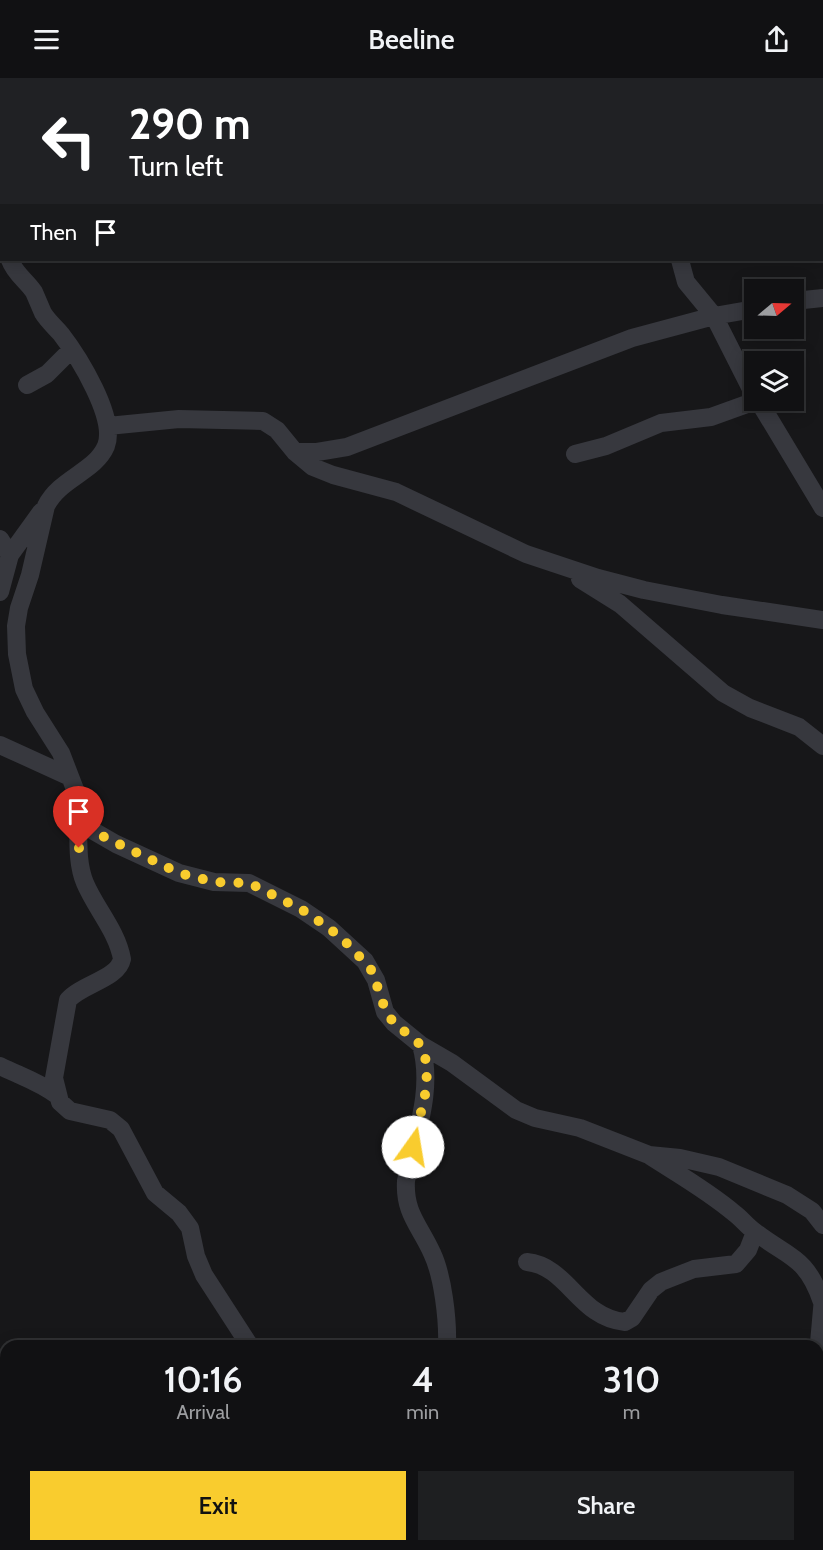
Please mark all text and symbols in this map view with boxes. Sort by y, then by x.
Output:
icon: menu [30,23,63,56]
text: Beeline [368,23,455,56]
icon: share [760,23,793,56]
text: 290 m [129,98,250,150]
icon: left [30,102,108,180]
text: Turn left [129,150,223,183]
icon: arrive [89,216,122,249]
text: Then [30,219,77,246]
north arrow [744,279,804,339]
map controls [744,279,804,411]
button: layers [744,351,804,411]
pin [53,786,104,848]
icon: arrive [62,795,95,828]
position arrow [381,1115,445,1179]
text: 10:16 [164,1357,243,1401]
text: 4 [412,1357,434,1401]
text: 310 [603,1357,660,1401]
text: Arrival [176,1400,230,1424]
text: min [406,1400,439,1424]
text: m [623,1400,640,1424]
button: Exit [30,1471,406,1540]
button: Share [418,1471,794,1540]

